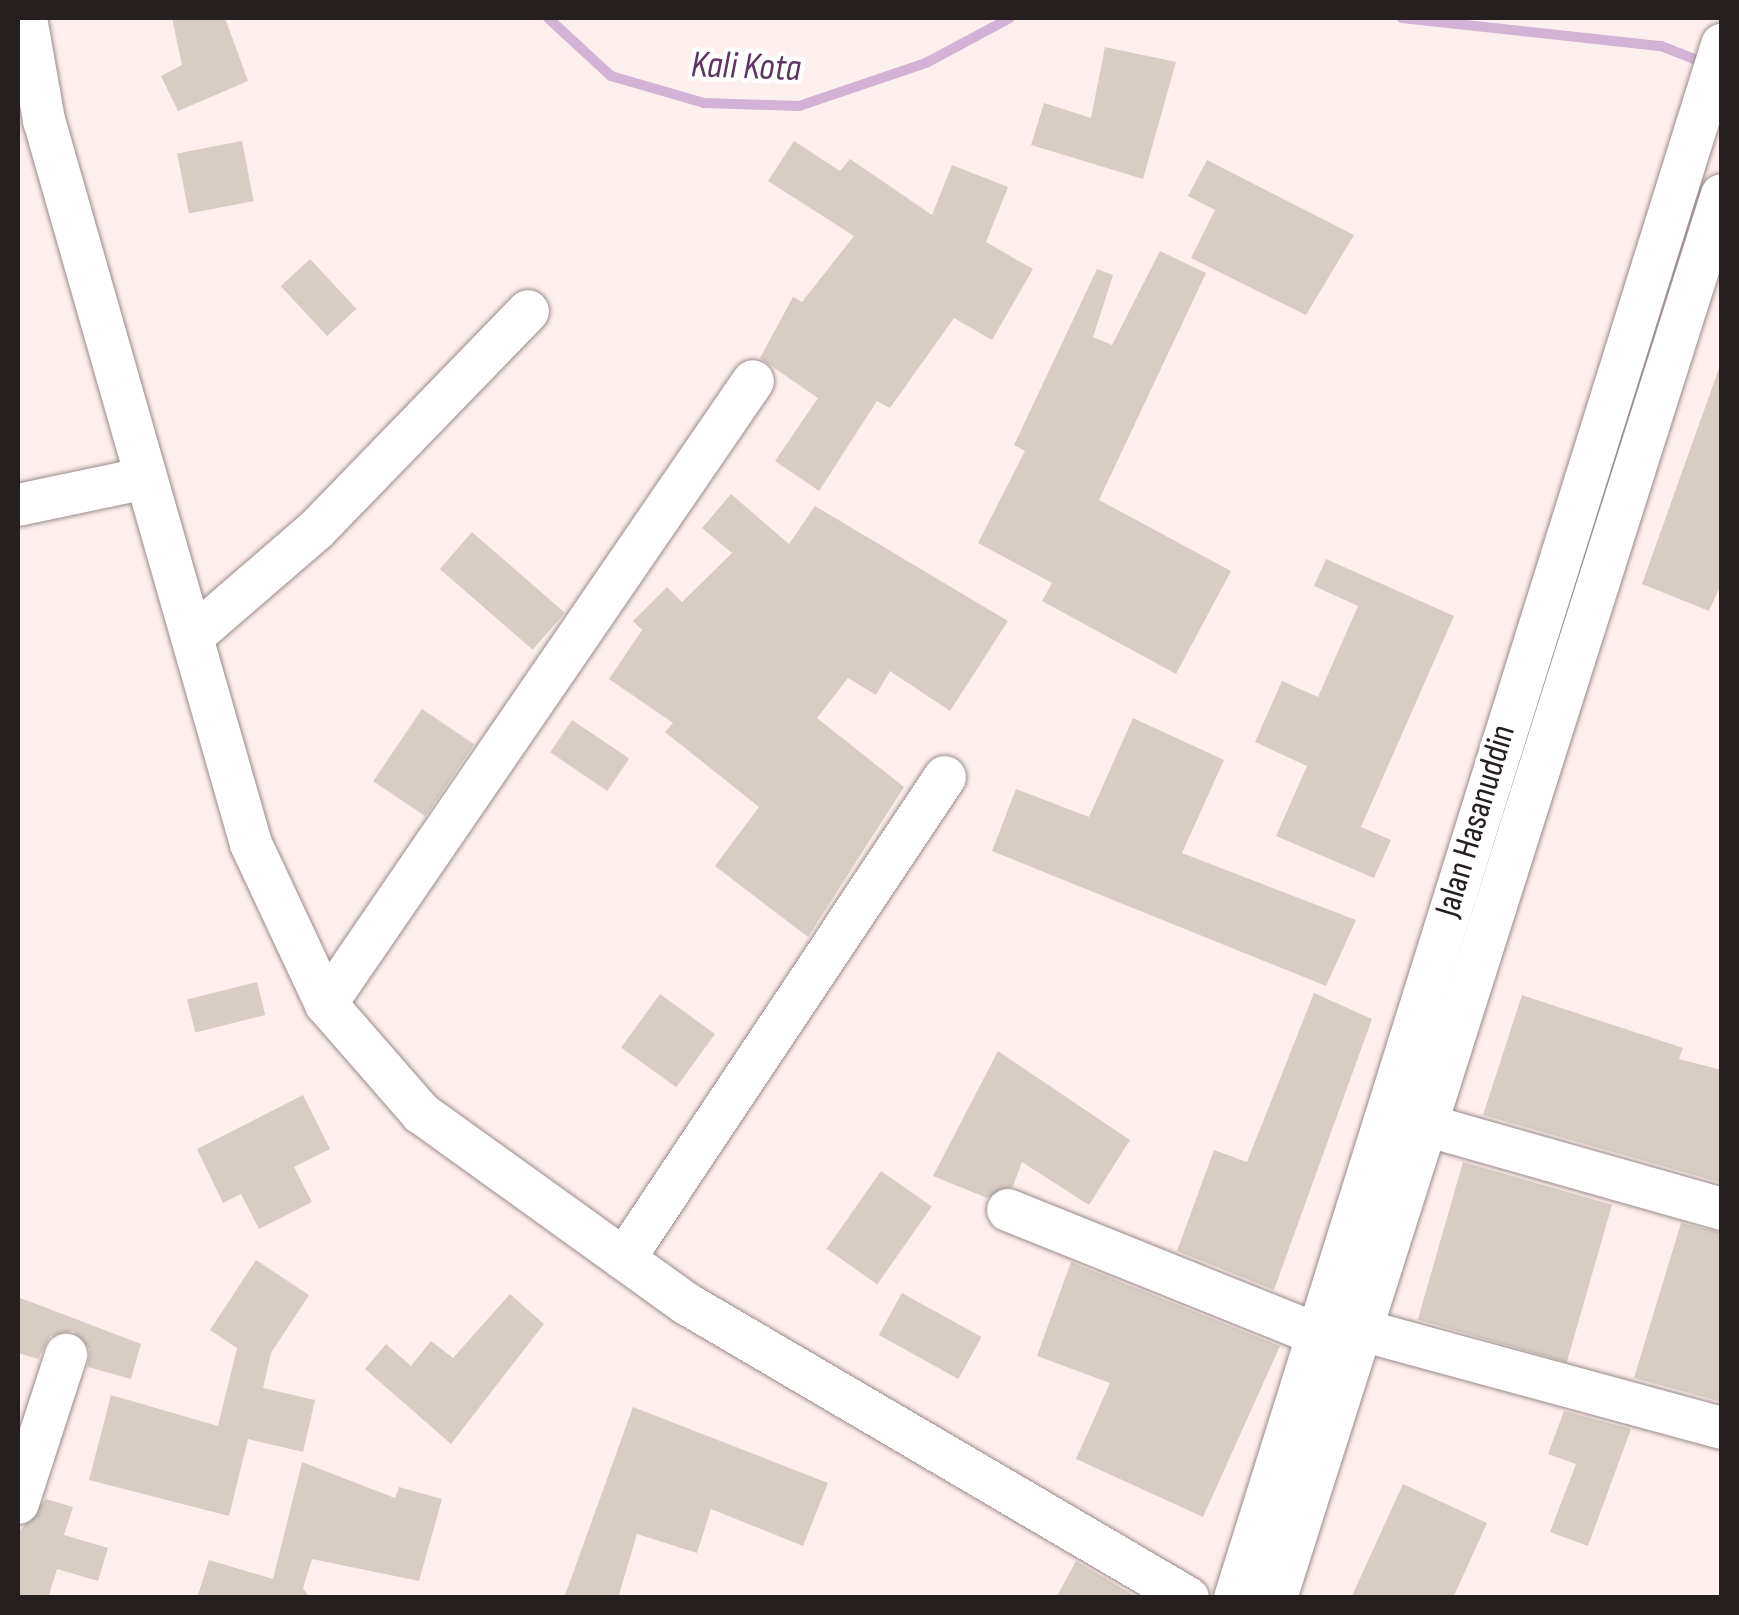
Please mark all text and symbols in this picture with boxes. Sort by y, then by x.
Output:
water label: Kali Kota [690,42,802,92]
street label: Jalan Hasanuddin [1427,720,1525,922]

